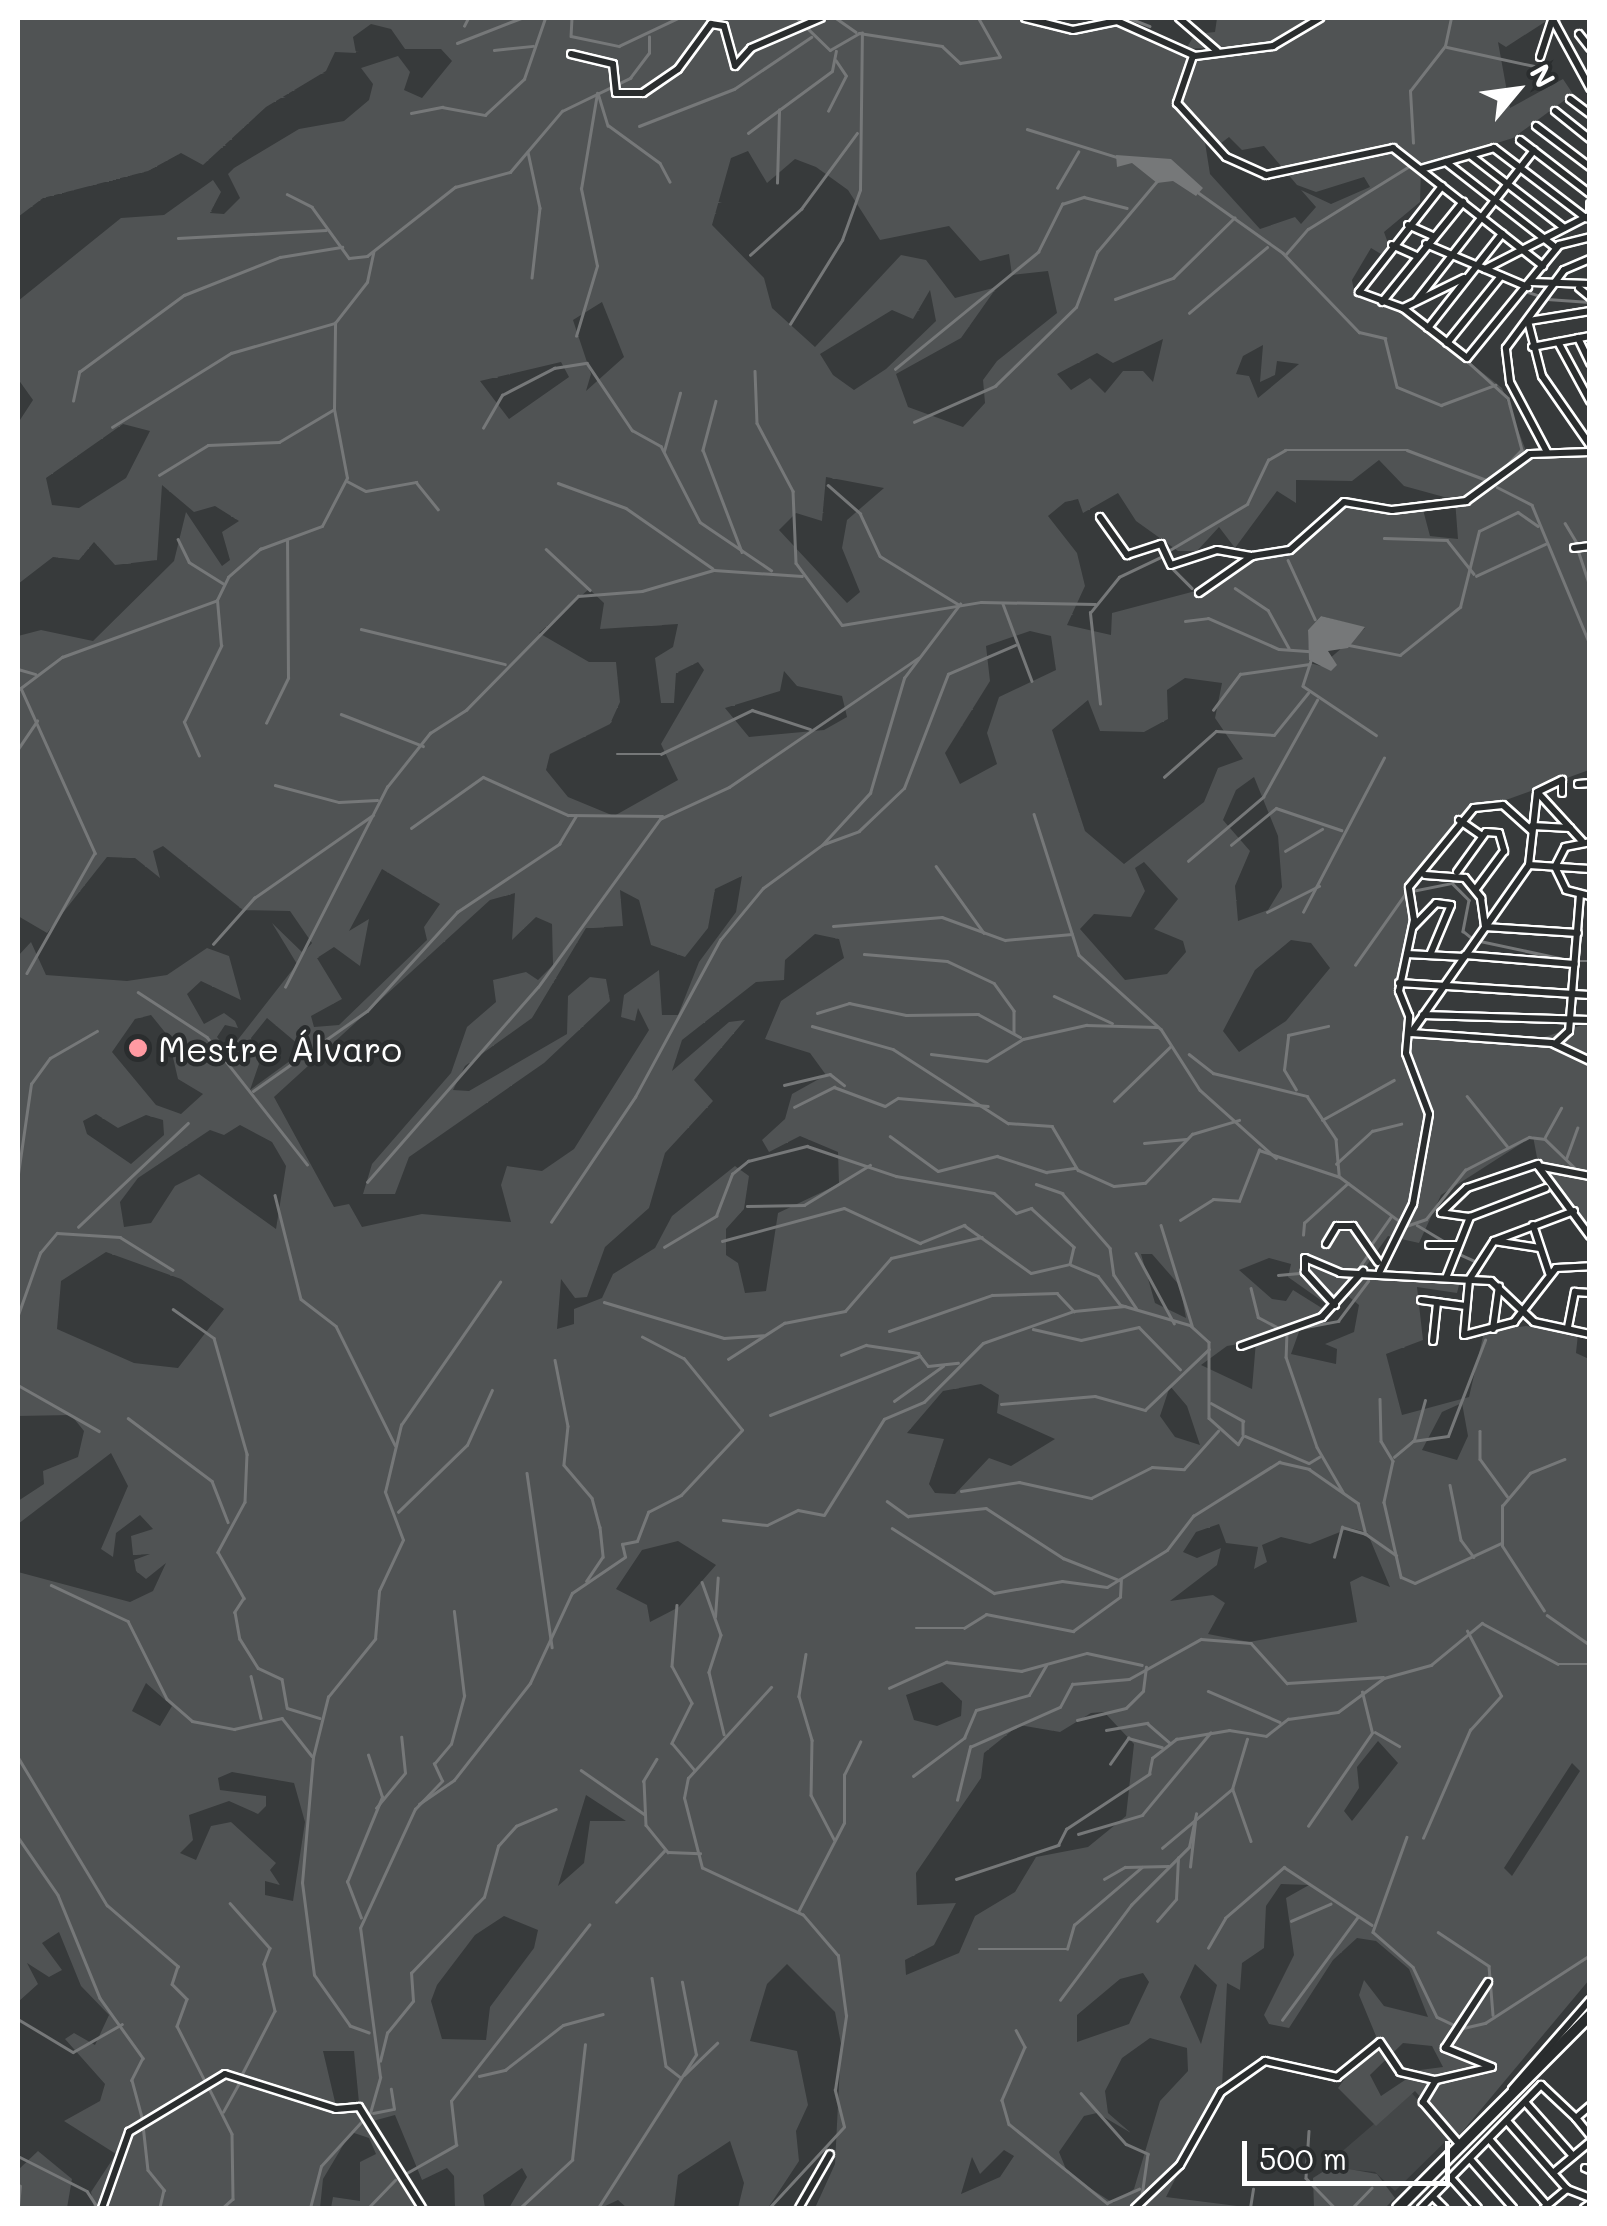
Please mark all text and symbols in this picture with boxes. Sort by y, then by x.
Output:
north arrow [1467,40,1567,140]
text: N [1522,57,1564,93]
place label: Mestre Álvaro [158,1027,402,1069]
marker: Mestre Álvaro [127,1037,149,1059]
scale bar [1247,2121,1454,2183]
text: 500 m [1259,2138,1347,2178]

